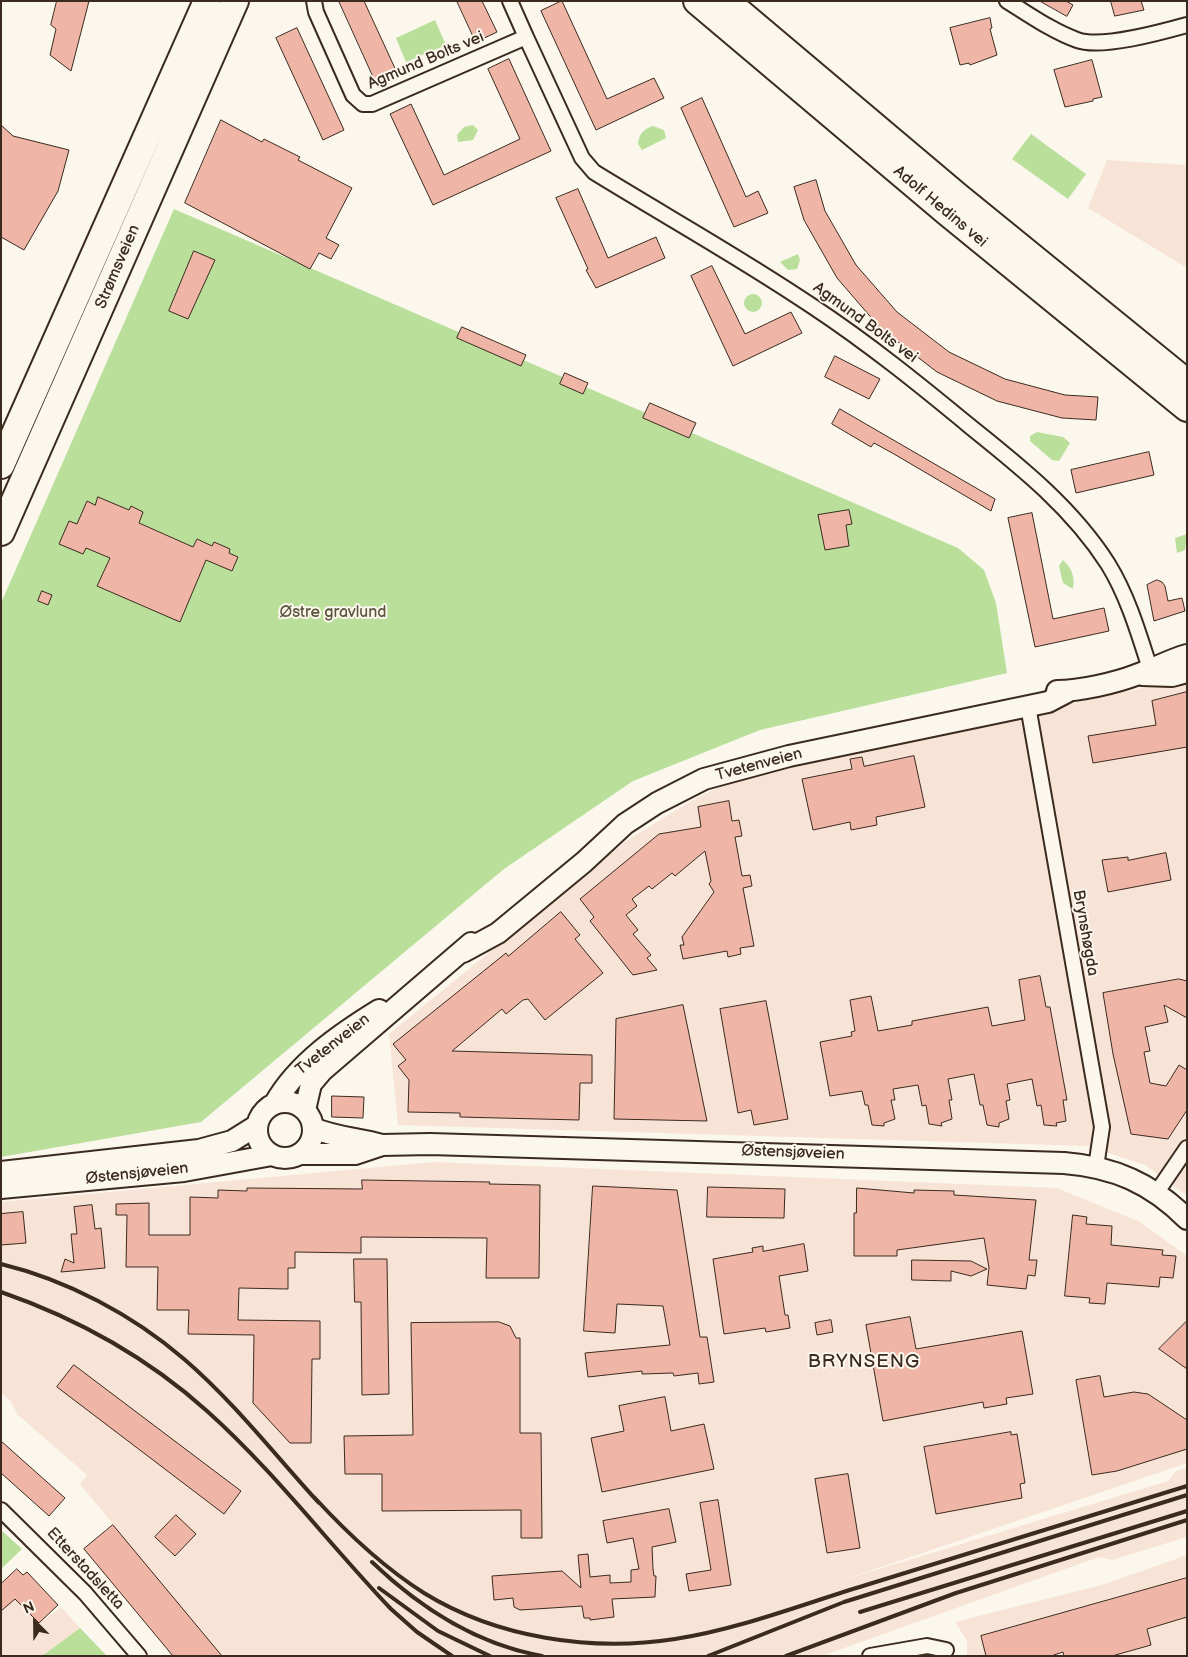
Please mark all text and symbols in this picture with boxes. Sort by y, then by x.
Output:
street label: Agmund Bolts vei [365,28,487,94]
street label: Adolf Hedins vei [889,162,991,252]
street label: Strømsveien [92,222,144,312]
street label: Agmund Bolts vei [809,279,921,367]
park label: Østre gravlund [280,603,386,623]
street label: Tvetenveien [714,744,804,786]
street label: Brynshøgda [1068,888,1102,978]
street label: Tvetenveien [292,1010,374,1080]
street label: Østensjøveien [741,1142,845,1164]
street label: Østensjøveien [85,1159,189,1189]
district label: BRYNSENG [807,1351,921,1373]
street label: Etterstadsletta [42,1524,128,1614]
north arrow [10,1597,60,1647]
text: N [21,1598,37,1618]

